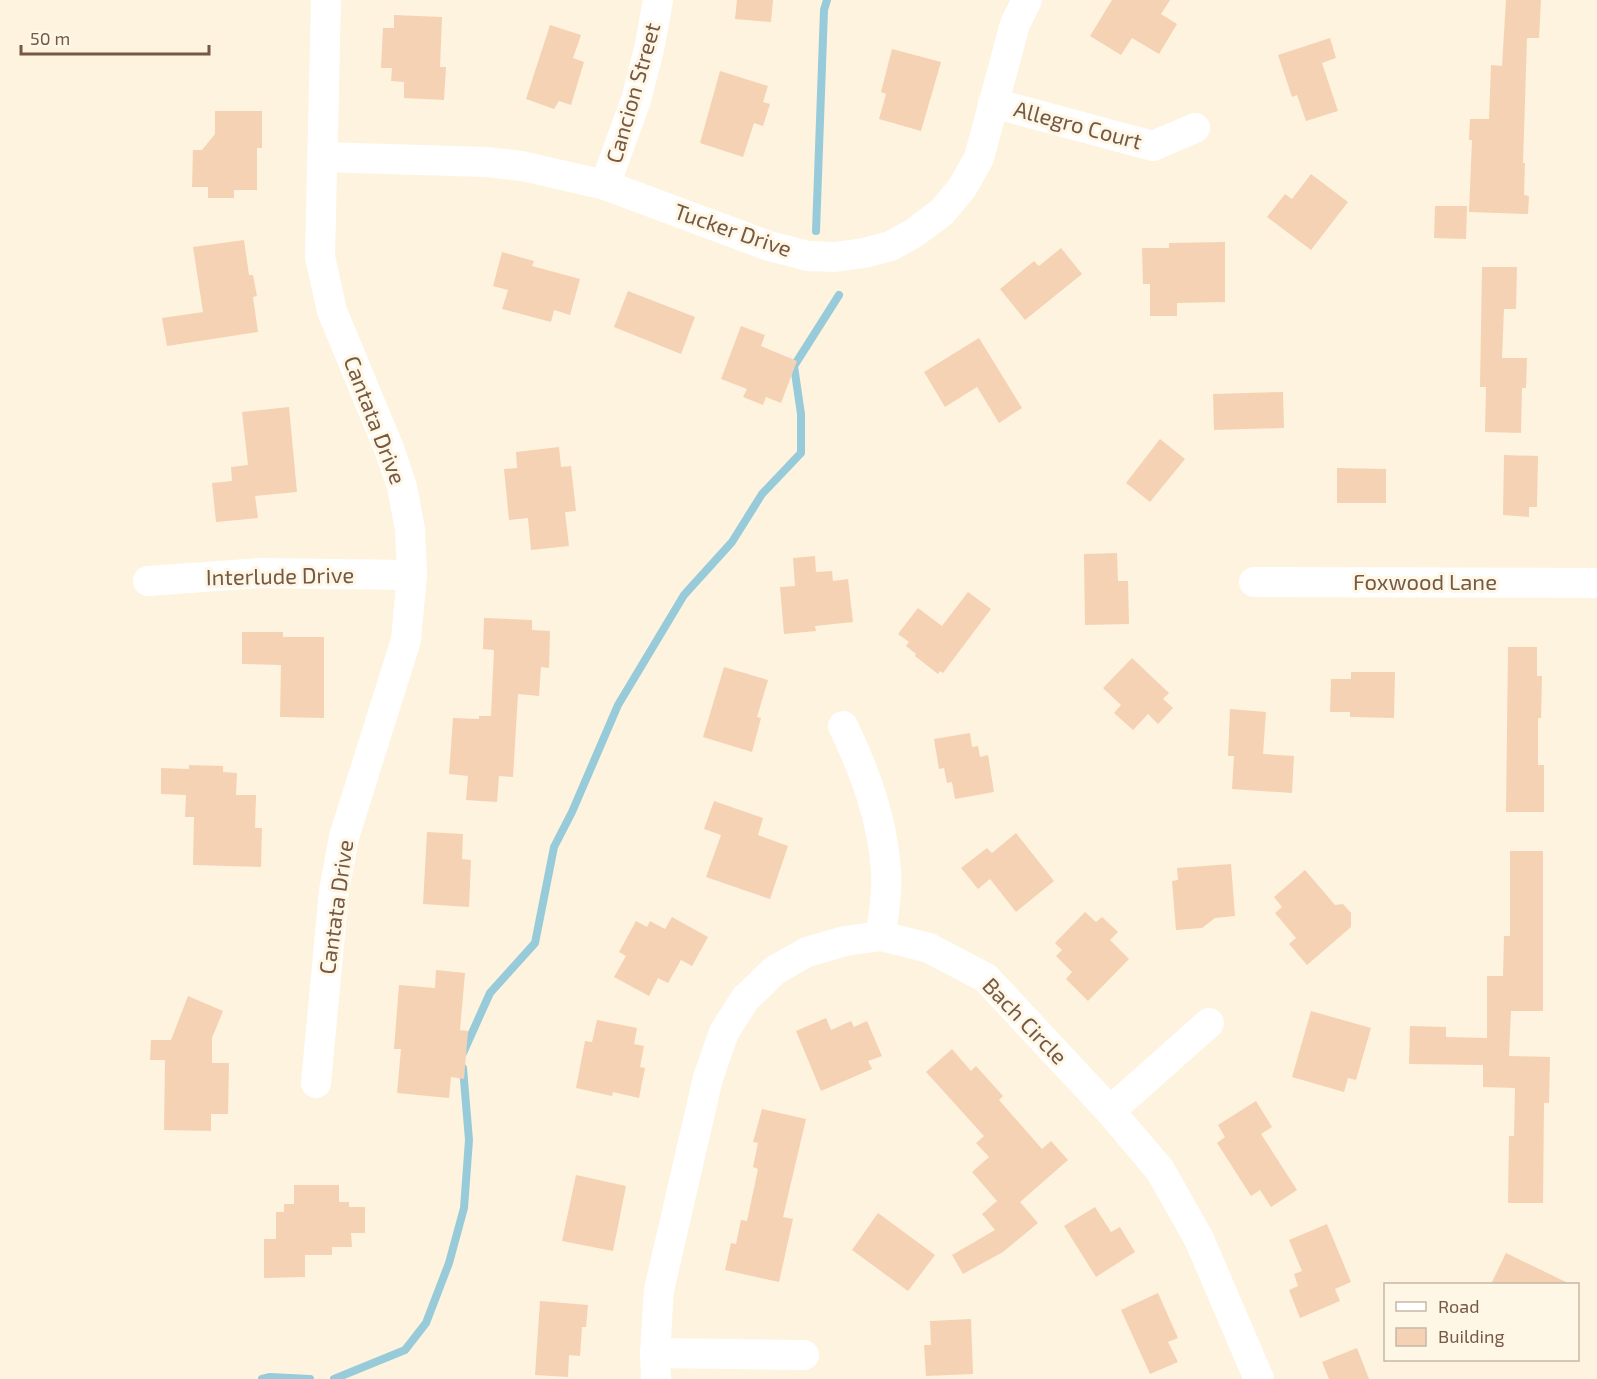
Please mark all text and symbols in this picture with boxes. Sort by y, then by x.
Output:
scale bar [21,18,208,56]
street label: Cancion Street [600,19,665,166]
text: 50 m [30,27,70,49]
street label: Allegro Court [1011,94,1145,154]
street label: Tucker Drive [671,197,795,261]
street label: Cantata Drive [340,352,412,488]
street label: Interlude Drive [206,561,354,589]
street label: Foxwood Lane [1353,568,1497,594]
street label: Cantata Drive [313,838,357,976]
street label: Bach Circle [978,972,1073,1069]
legend [1384,1283,1579,1361]
text: Road [1438,1295,1479,1317]
text: Building [1438,1325,1505,1347]

